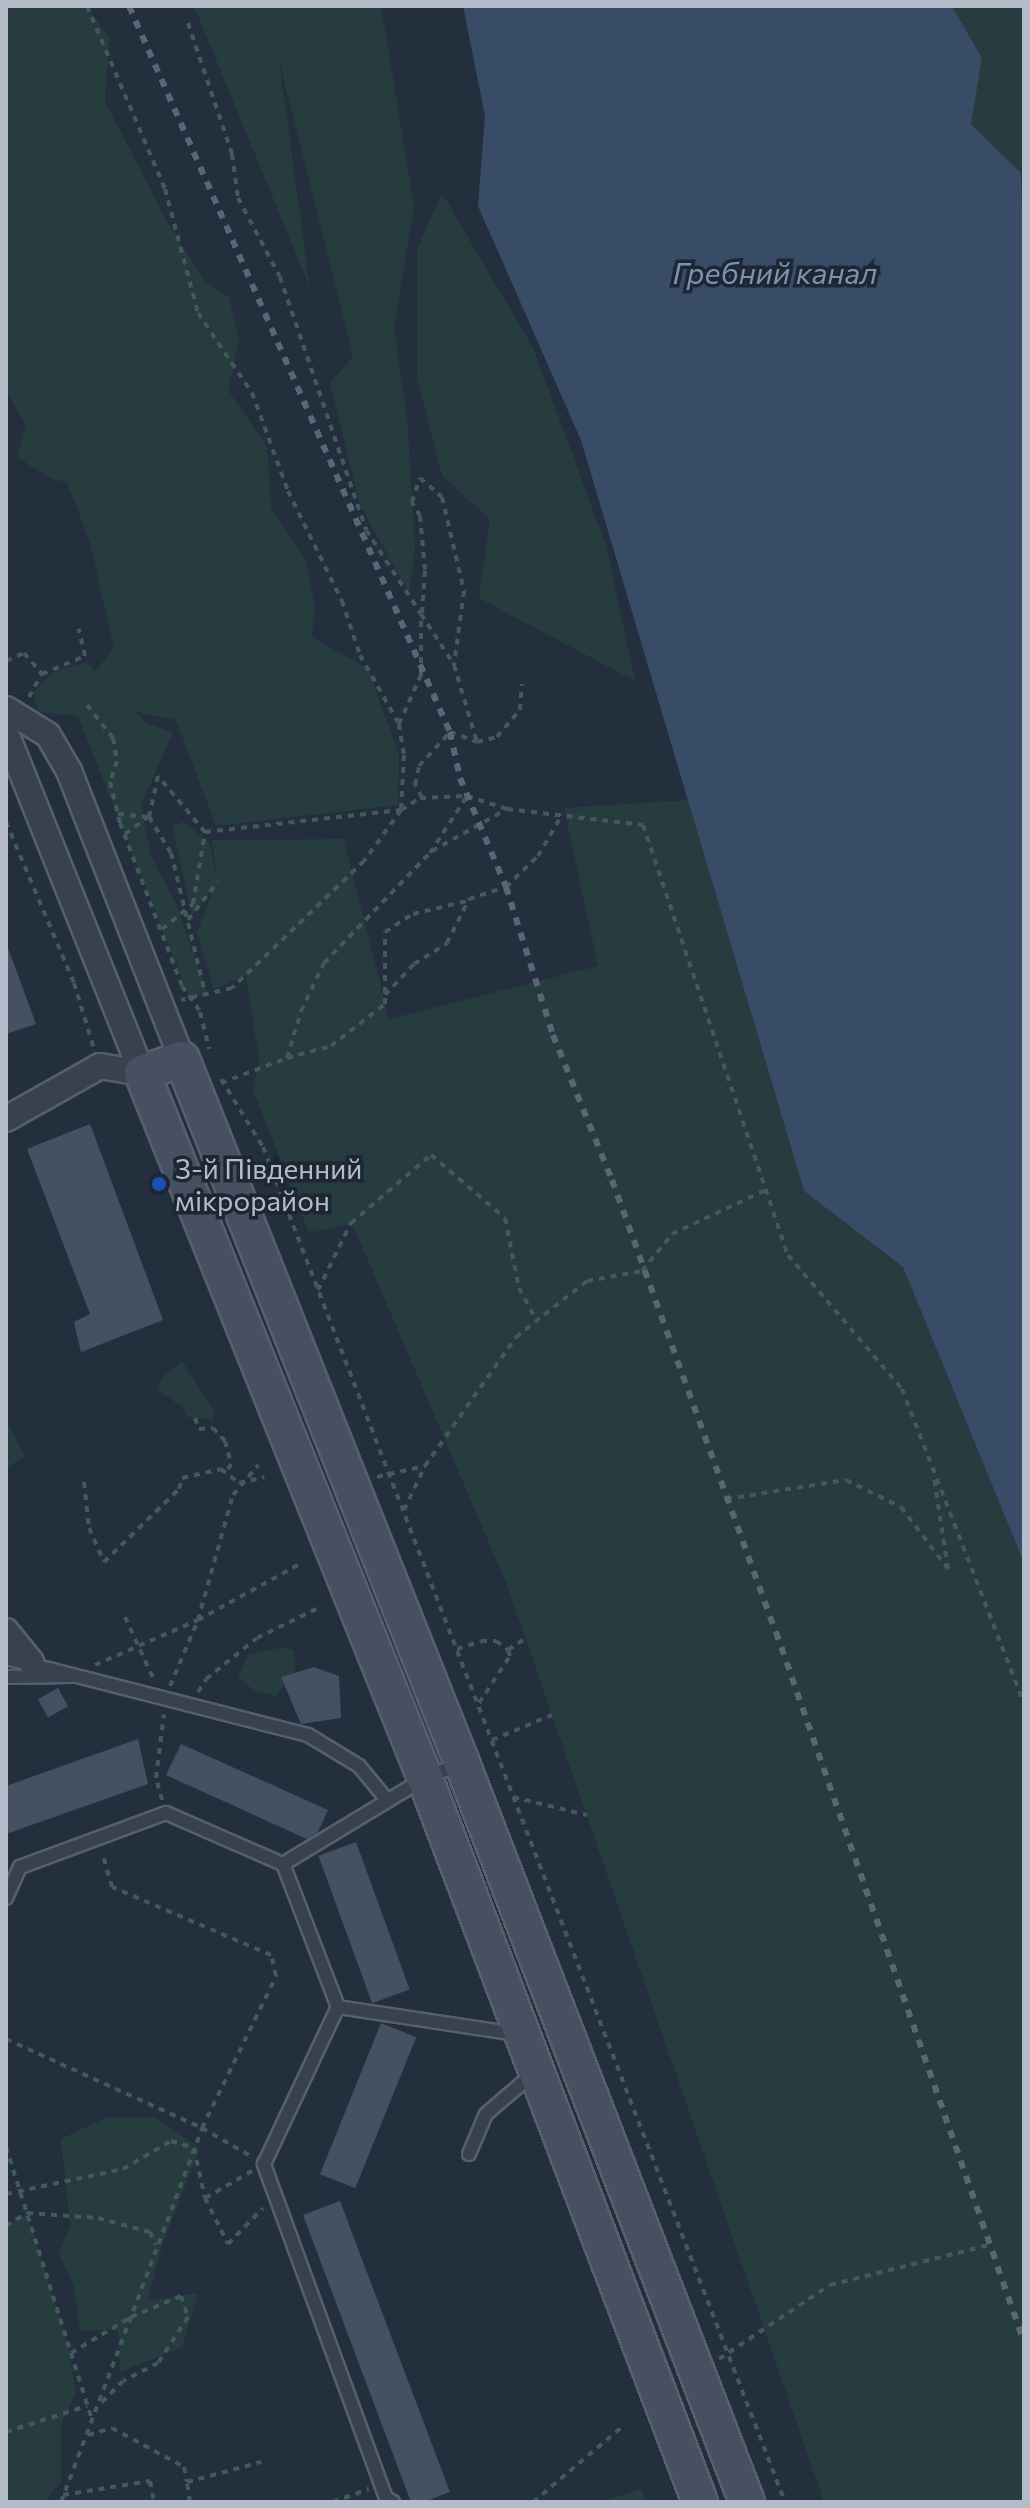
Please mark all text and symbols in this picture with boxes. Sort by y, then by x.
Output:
water label: Гребний канал [673,254,877,290]
place label: 3-й Південний мікрорайон [175,1151,362,1217]
marker: 3-й Південний мікрорайон [150,1175,168,1193]

